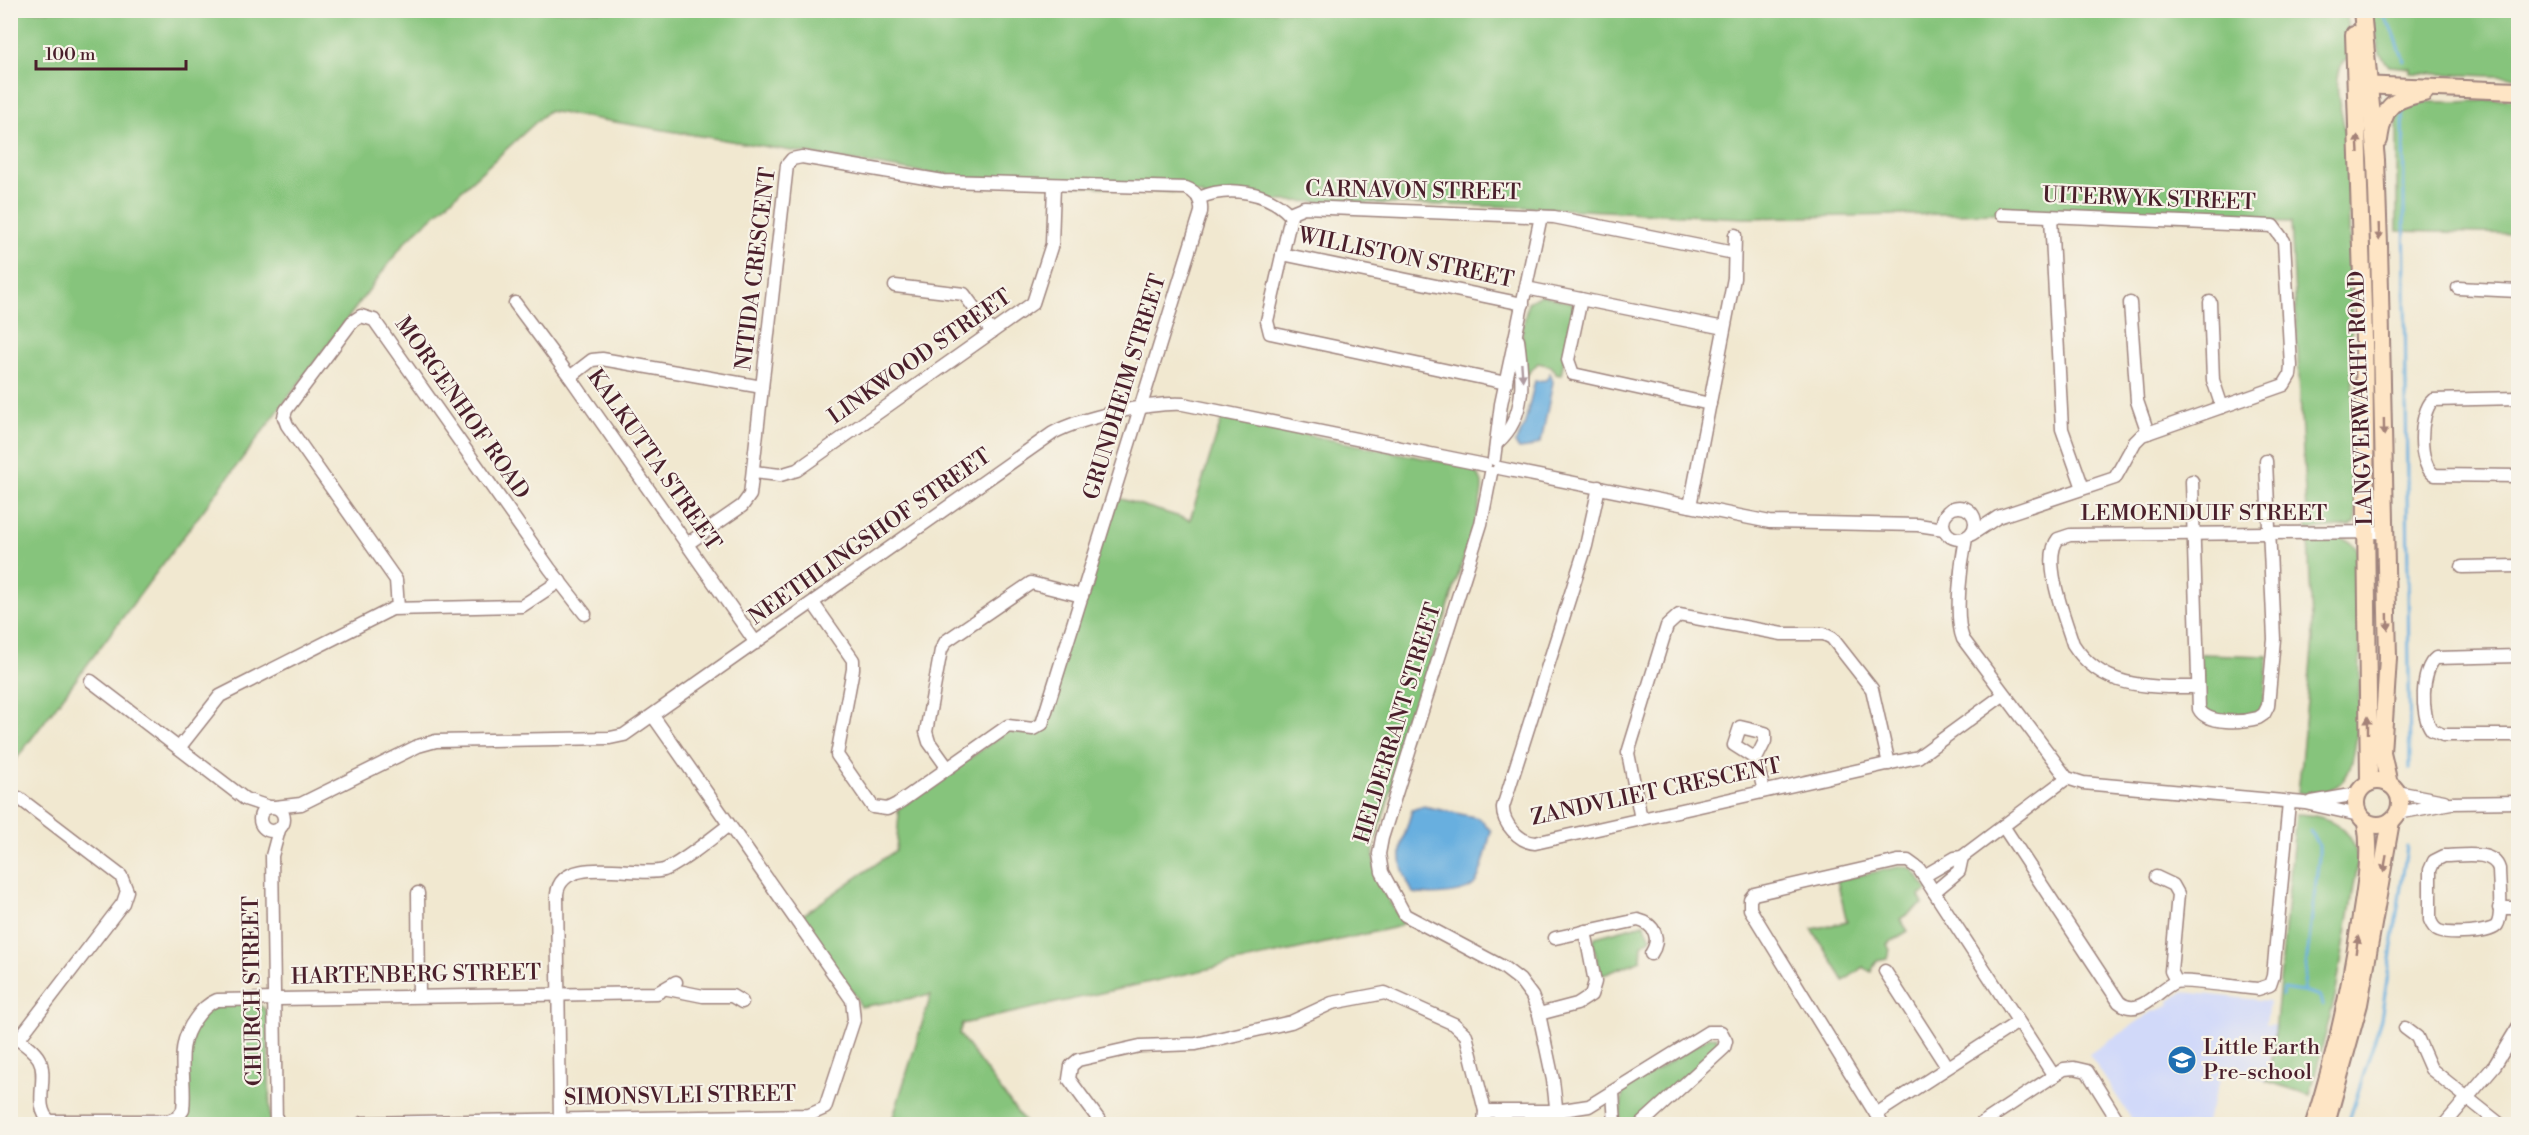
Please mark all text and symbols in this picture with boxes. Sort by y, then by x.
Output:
scale bar [36,33,186,71]
text: 100 m [45,43,96,66]
one-way arrow [2354,134,2363,153]
street label: NITIDA CRESCENT [730,166,782,372]
street label: CARNAVON STREET [1305,176,1521,206]
street label: UITERWYK STREET [2042,182,2256,216]
street label: WILLISTON STREET [1295,222,1516,294]
one-way arrow [2374,222,2383,241]
street label: LANGVERWACHT ROAD [2343,270,2379,526]
street label: GRUNDHEIM STREET [1078,271,1172,503]
street label: LINKWOOD STREET [823,283,1017,431]
street label: MORGENHOF ROAD [389,312,535,504]
one-way arrow [1517,363,1527,382]
street label: KALKUTTA STREET [581,364,727,556]
one-way arrow [2380,417,2389,436]
street label: NEETHLINGSHOF STREET [743,443,997,631]
street label: LEMOENDUIF STREET [2081,500,2327,527]
street label: HELDERRANT STREET [1349,600,1447,846]
one-way arrow [2383,612,2393,631]
one-way arrow [2363,715,2373,734]
street label: ZANDVLIET CRESCENT [1528,752,1784,832]
one-way arrow [2380,854,2389,873]
street label: CHURCH STREET [238,896,268,1086]
one-way arrow [2352,936,2361,955]
street label: HARTENBERG STREET [291,959,541,991]
place label: Little Earth Pre-school [2203,1034,2320,1086]
school or university icon: Little Earth Pre-school [2166,1044,2198,1076]
street label: SIMONSVLEI STREET [564,1080,796,1112]

